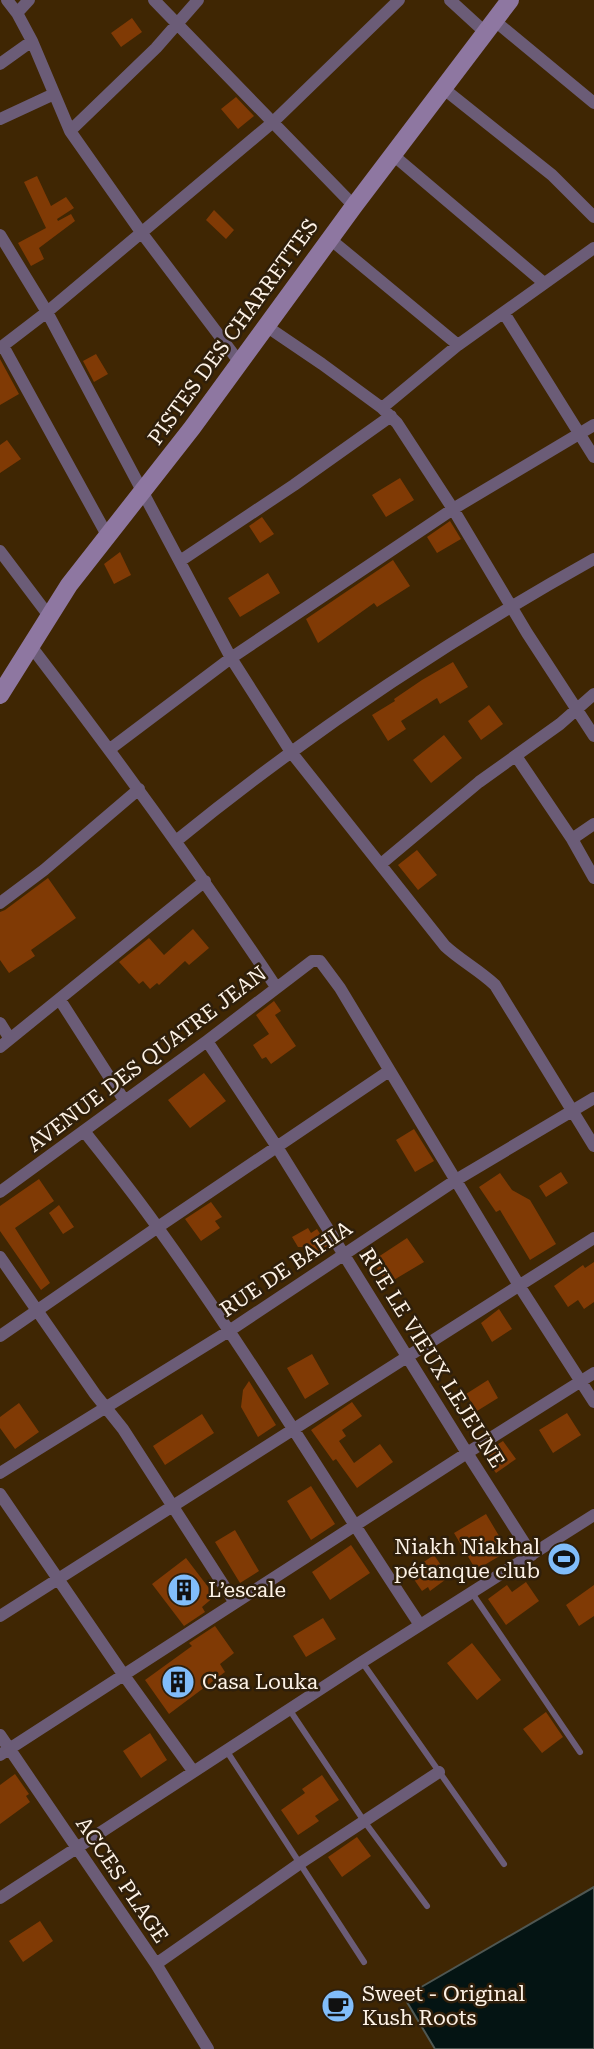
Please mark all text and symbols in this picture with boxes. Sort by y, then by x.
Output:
street label: PISTES DES CHARRETTES [143,215,323,449]
street label: AVENUE DES QUATRE JEAN [23,961,271,1157]
street label: RUE DE BAHIA [216,1216,357,1322]
street label: RUE LE VIEUX LEJEUNE [354,1244,510,1472]
place label: Niakh Niakhal pétanque club [394,1535,541,1583]
sports icon: Niakh Niakhal pétanque club [545,1540,583,1578]
building icon: L’escale [165,1571,203,1609]
place label: L’escale [208,1578,286,1602]
building icon: Casa Louka [159,1663,197,1701]
place label: Casa Louka [202,1670,319,1694]
street label: ACCES PLAGE [71,1812,173,1948]
place label: Sweet - Original Kush Roots [362,1982,525,2030]
cafe icon: Sweet - Original Kush Roots [319,1987,357,2025]

